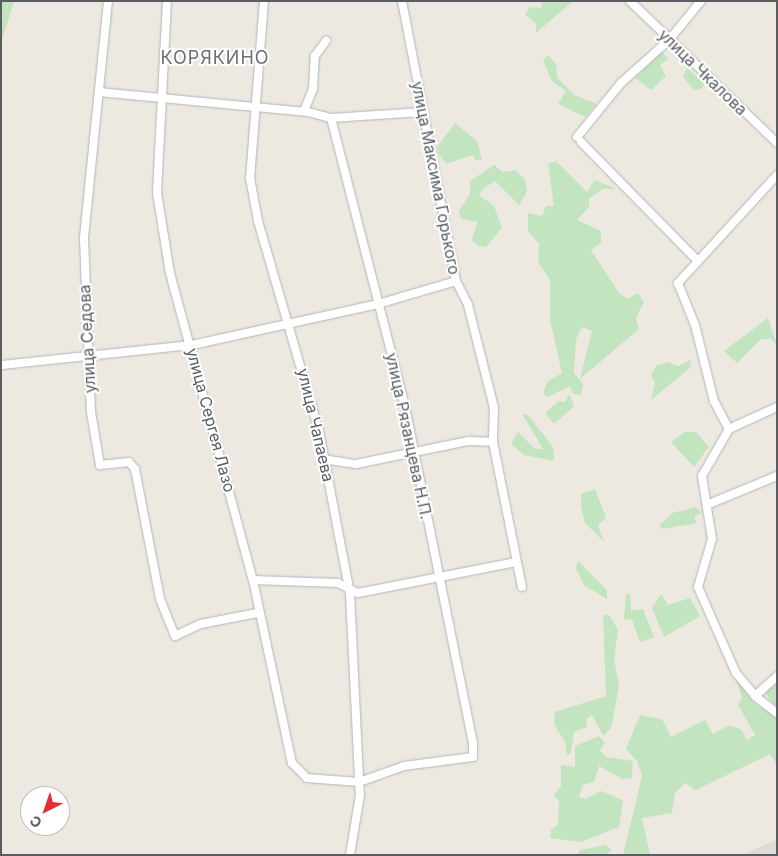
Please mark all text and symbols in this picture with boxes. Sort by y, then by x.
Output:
street label: улица Чкалова [655,25,751,119]
district label: КОРЯКИНО [159,47,271,69]
street label: улица Максима Горького [408,80,464,276]
street label: улица Седова [75,284,99,394]
street label: улица Сергея Лазо [182,346,240,494]
street label: улица Рязанцева Н.П. [382,351,436,521]
street label: улица Чапаева [294,366,338,484]
north arrow [20,786,70,836]
text: С [26,812,45,832]

